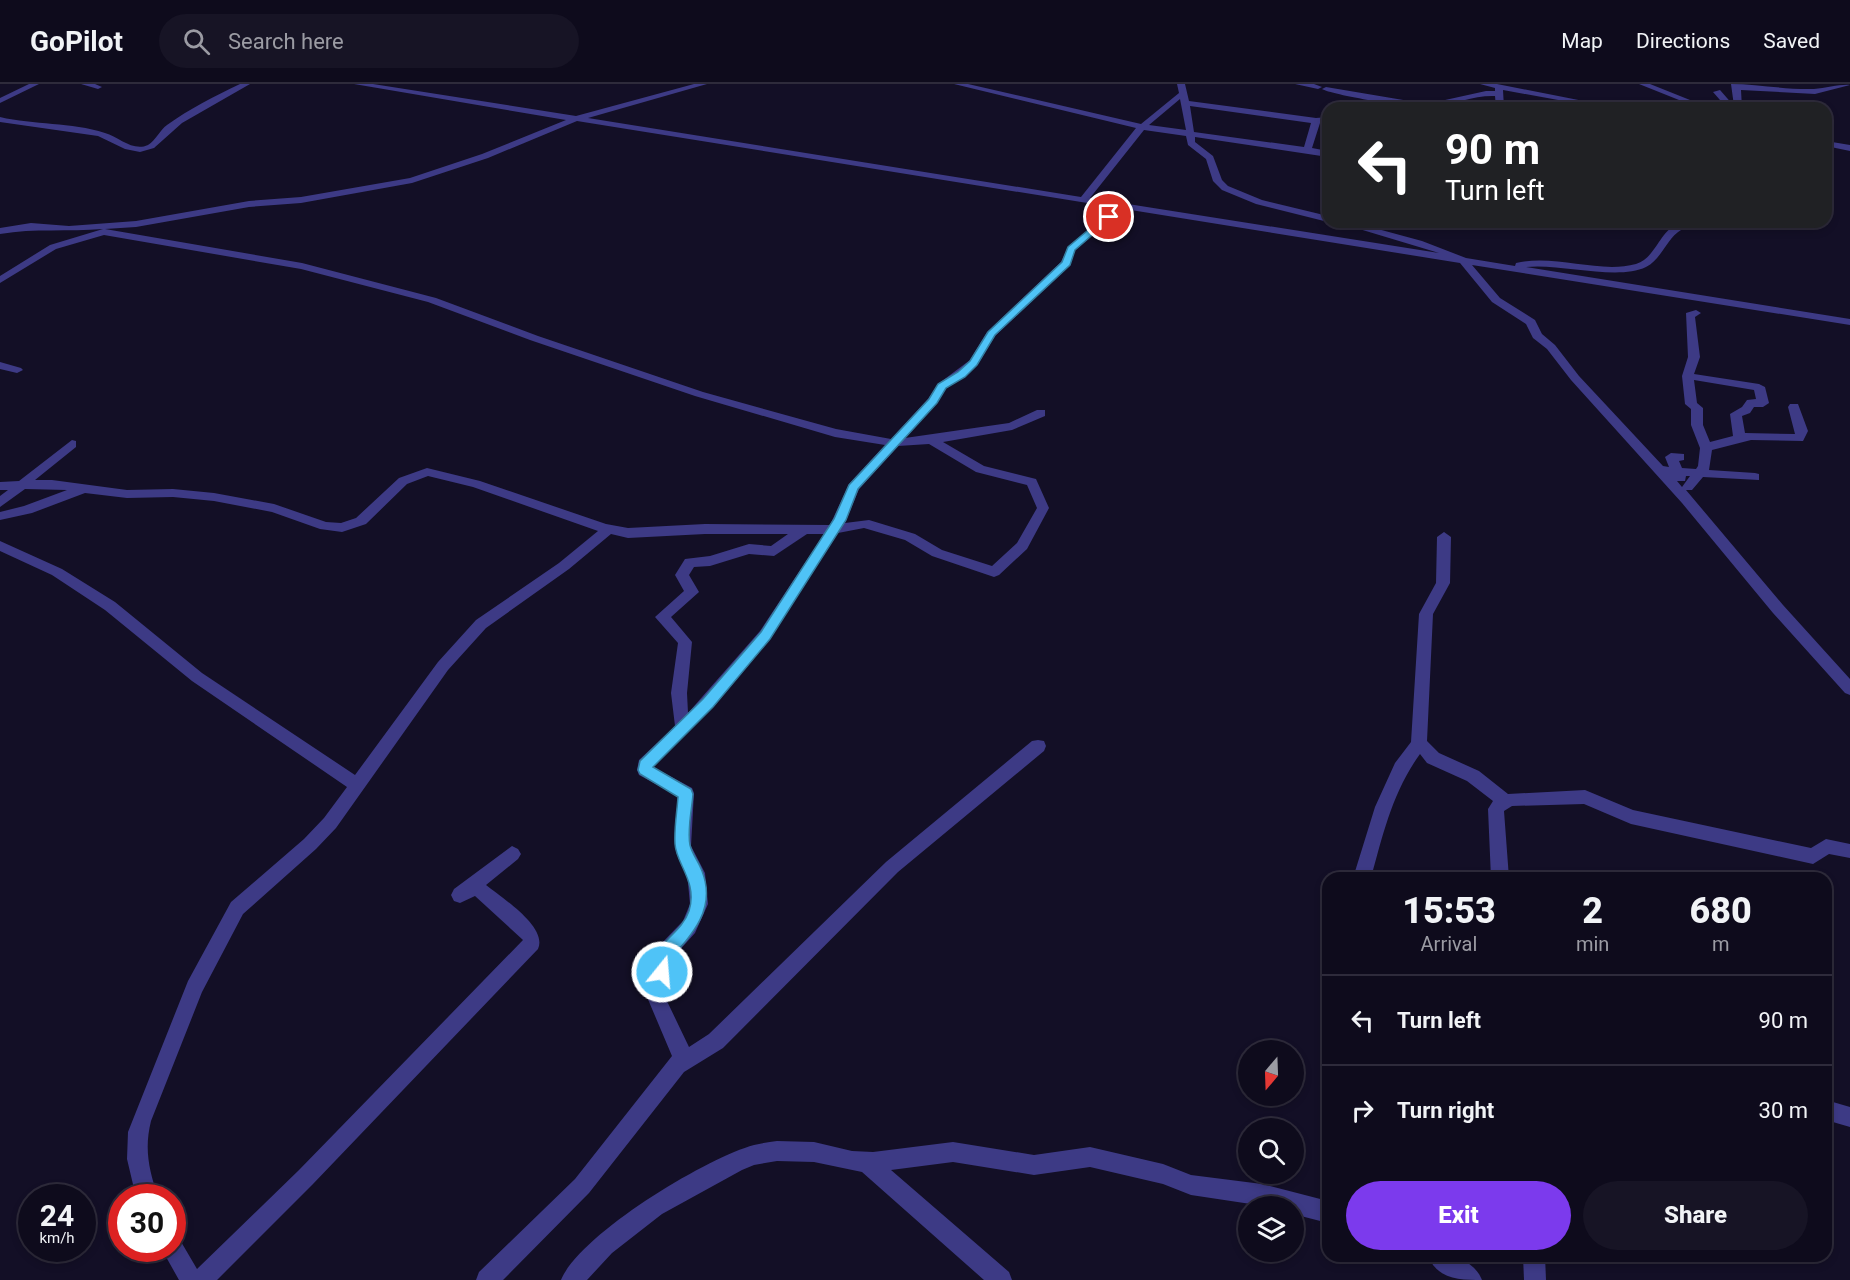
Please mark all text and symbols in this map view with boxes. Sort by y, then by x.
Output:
search box [159,14,579,68]
text: GoPilot [30,25,123,58]
icon: search [180,25,213,58]
text: Search here [228,29,344,54]
text: Map [1561,29,1603,53]
text: Directions [1636,29,1730,53]
text: Saved [1763,29,1820,53]
text: 90 m [1445,125,1540,174]
icon: left [1346,126,1424,204]
text: Turn left [1445,175,1545,207]
pin [1083,191,1134,242]
icon: arrive [1092,200,1125,233]
text: 15:53 [1402,890,1496,932]
text: 2 [1582,890,1603,932]
text: 680 [1690,890,1752,932]
text: Arrival [1421,932,1477,956]
text: min [1576,932,1609,956]
text: m [1712,932,1729,956]
position arrow [630,940,694,1004]
icon: left [1346,1004,1379,1037]
text: Turn left [1397,1008,1481,1033]
text: 90 m [1759,1008,1808,1033]
north arrow [1238,1040,1304,1106]
map controls [1238,1040,1304,1262]
icon: right [1346,1094,1379,1127]
text: Turn right [1397,1098,1494,1123]
text: 30 m [1759,1098,1808,1123]
button: search [1238,1118,1304,1184]
button: Exit [1346,1181,1571,1250]
button: Share [1583,1181,1808,1250]
speed limit sign: 30 [108,1184,186,1262]
button: layers [1238,1196,1304,1262]
text: 24 [40,1198,74,1233]
text: km/h [39,1229,75,1247]

